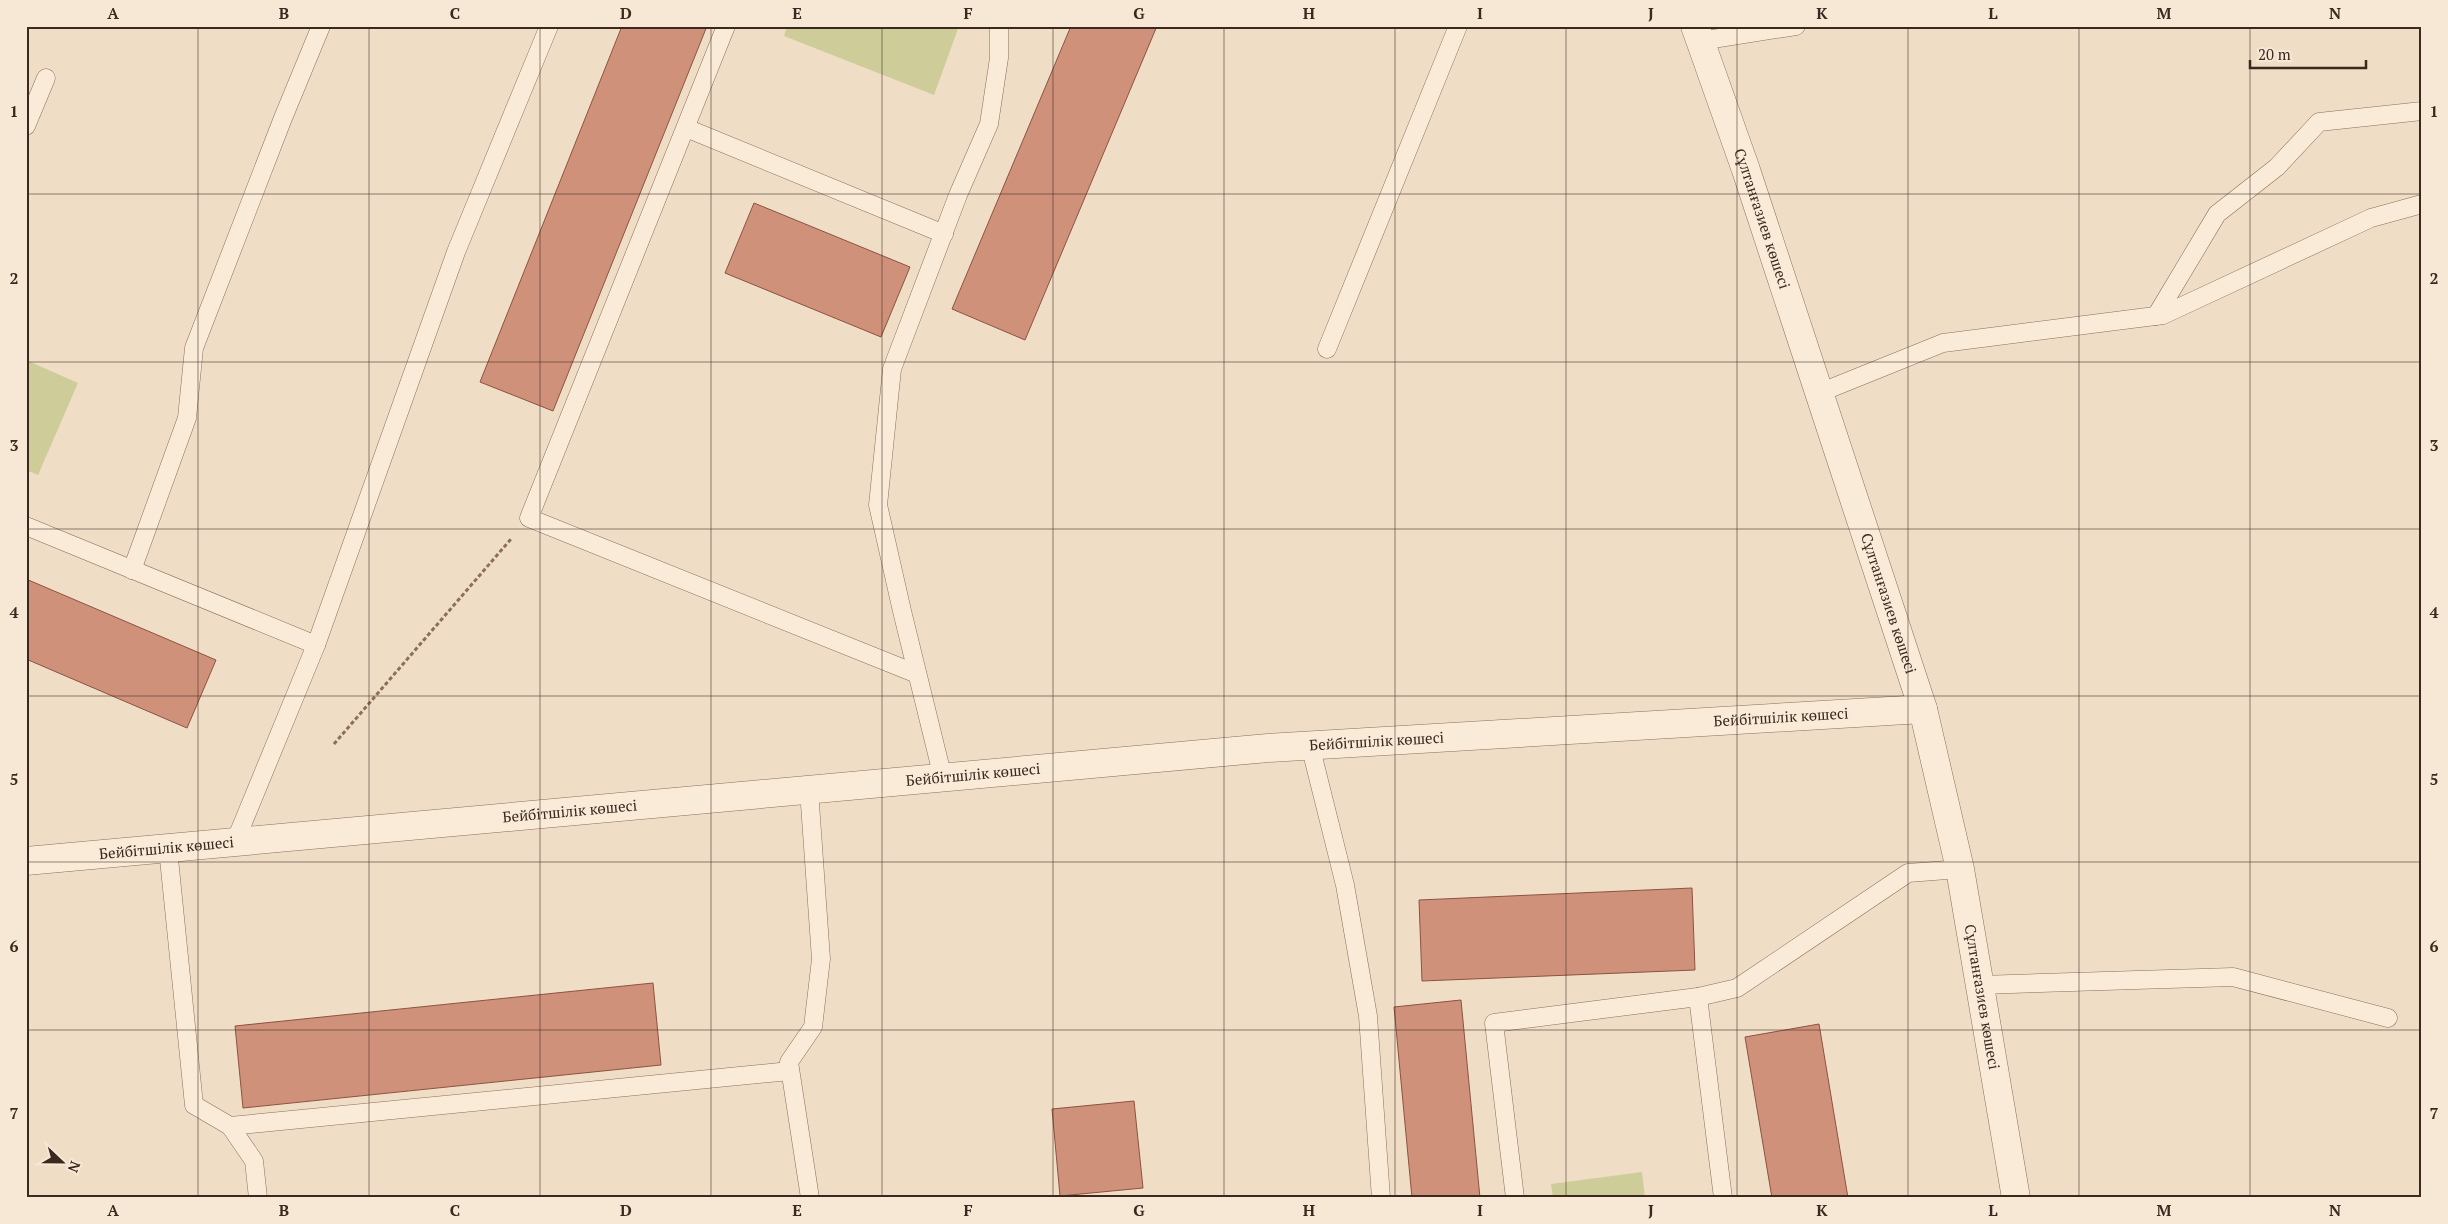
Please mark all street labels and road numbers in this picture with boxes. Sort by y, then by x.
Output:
street label: Сұлтанғазиев көшесі [1730,145,1795,291]
street label: Сұлтанғазиев көшесі [1857,530,1922,676]
street label: Бейбітшілік көшесі [1713,702,1849,730]
street label: Бейбітшілік көшесі [1309,727,1445,755]
street label: Бейбітшілік көшесі [905,758,1041,790]
street label: Бейбітшілік көшесі [501,794,638,827]
street label: Бейбітшілік көшесі [98,831,234,863]
street label: Сұлтанғазиев көшесі [1961,923,2005,1071]

